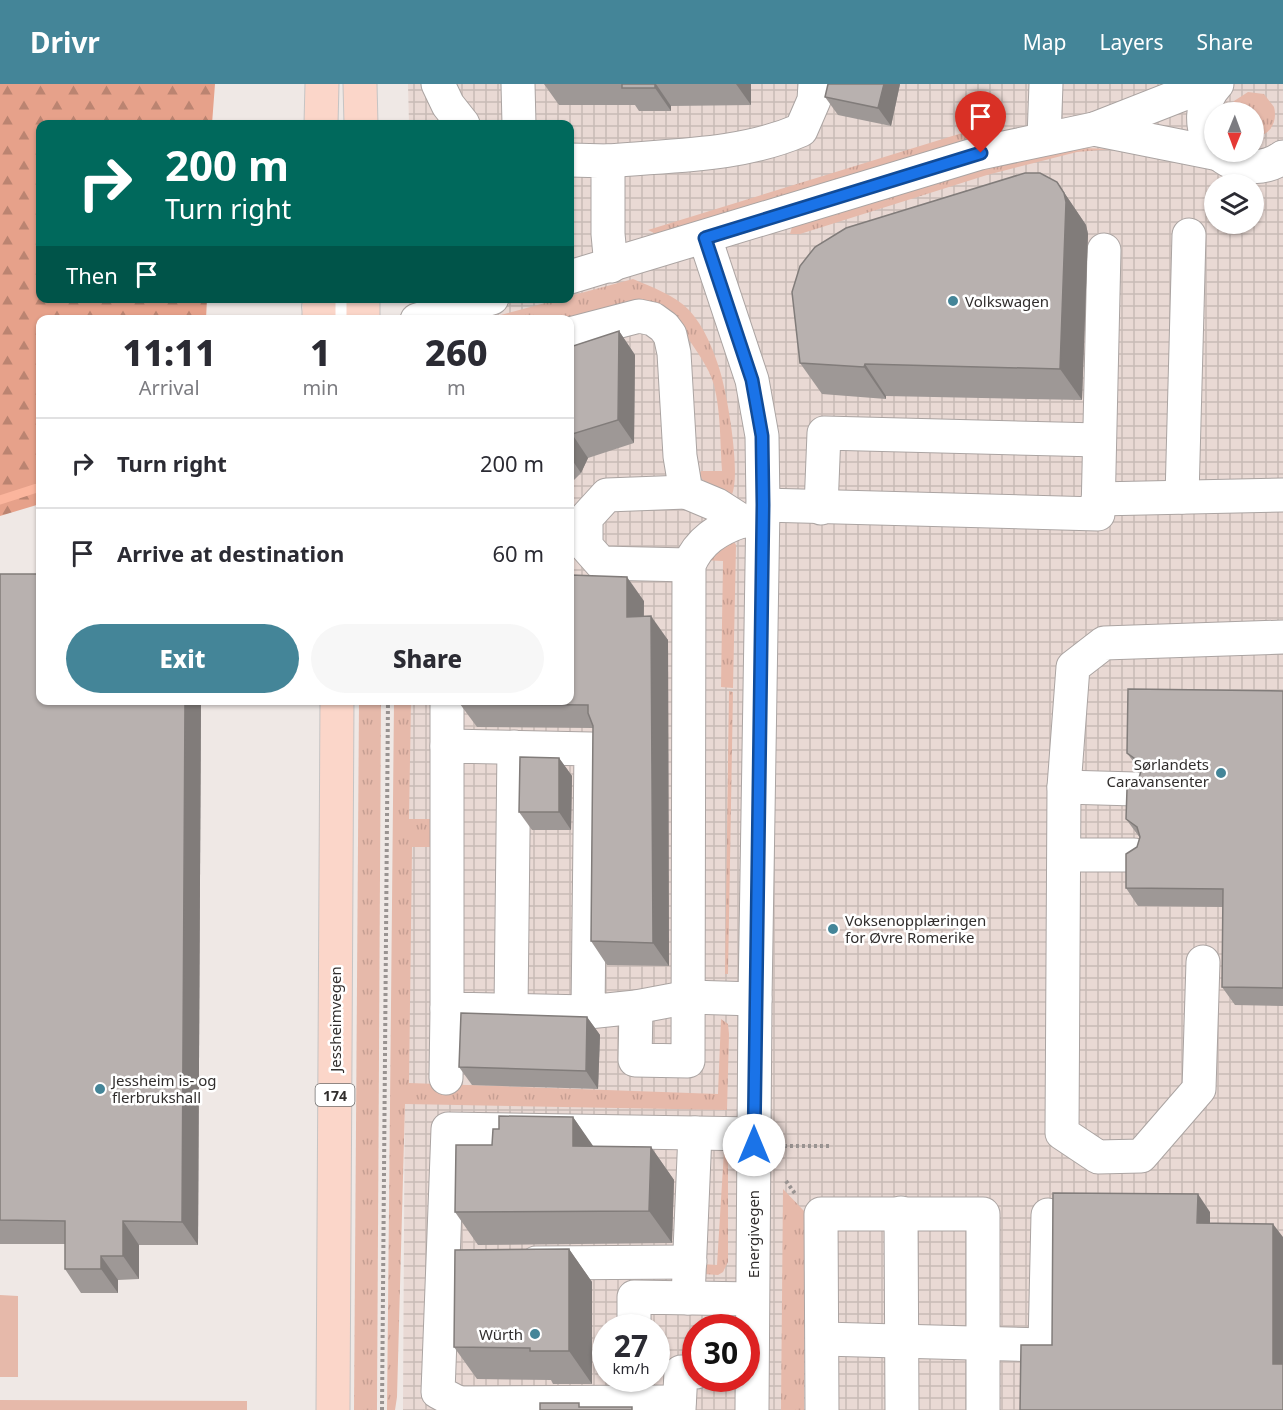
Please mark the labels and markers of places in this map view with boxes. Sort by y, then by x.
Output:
pin [955,91,1006,153]
place label: Volkswagen [965,291,1049,311]
marker: Volkswagen [946,294,960,308]
place label: Sørlandets Caravansenter [1107,754,1209,791]
marker: Sørlandets Caravansenter [1214,766,1228,780]
place label: Voksenopplæringen for Øvre Romerike [845,910,986,947]
marker: Voksenopplæringen for Øvre Romerike [826,922,840,936]
place label: Jessheim is- og flerbrukshall [110,1070,217,1107]
marker: Jessheim is- og flerbrukshall [93,1082,107,1096]
place label: Würth [479,1324,523,1344]
marker: Würth [528,1327,542,1341]

